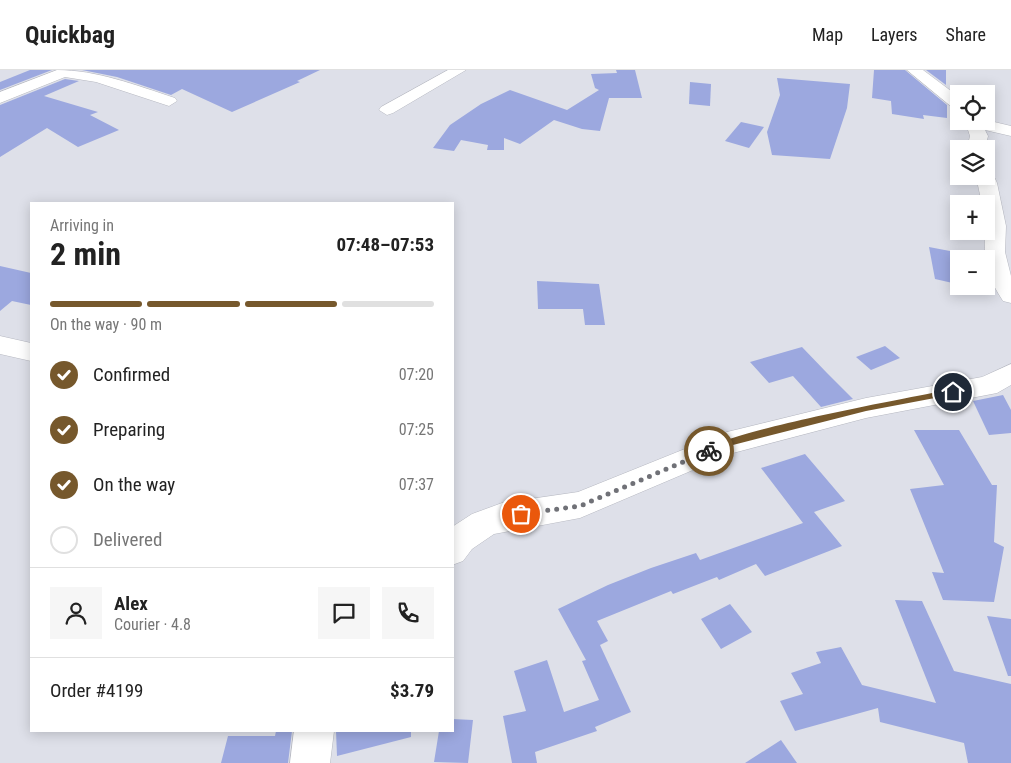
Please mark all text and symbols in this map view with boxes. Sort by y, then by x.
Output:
text: Quickbag [25,21,115,49]
text: Map [812,24,843,45]
text: Layers [871,24,918,45]
text: Share [946,24,986,45]
map controls [950,85,995,295]
button: locate [950,85,995,130]
button: layers [950,140,995,185]
button: + [950,195,995,240]
text: Arriving in [50,216,114,235]
text: 07:48–07:53 [336,233,434,256]
text: 2 min [50,235,121,273]
button: − [950,250,995,295]
text: On the way · 90 m [50,315,162,334]
icon: check [50,361,78,389]
text: Confirmed [93,363,170,386]
text: 07:20 [399,365,434,384]
pin [932,371,974,413]
icon: home [939,378,967,406]
icon: check [50,416,78,444]
text: Preparing [93,418,165,441]
text: 07:25 [399,420,434,439]
courier [684,426,734,476]
icon: bike [695,437,723,465]
icon: check [50,471,78,499]
text: On the way [93,473,175,496]
text: 07:37 [399,475,434,494]
pin [500,493,542,535]
icon: bag [507,500,535,528]
text: Delivered [93,528,162,551]
button: person [50,587,102,639]
button: chat [318,587,370,639]
button: phone [382,587,434,639]
text: Alex [114,592,148,615]
text: Courier · 4.8 [114,615,191,634]
text: Order #4199 [50,679,143,702]
text: $3.79 [390,679,434,702]

